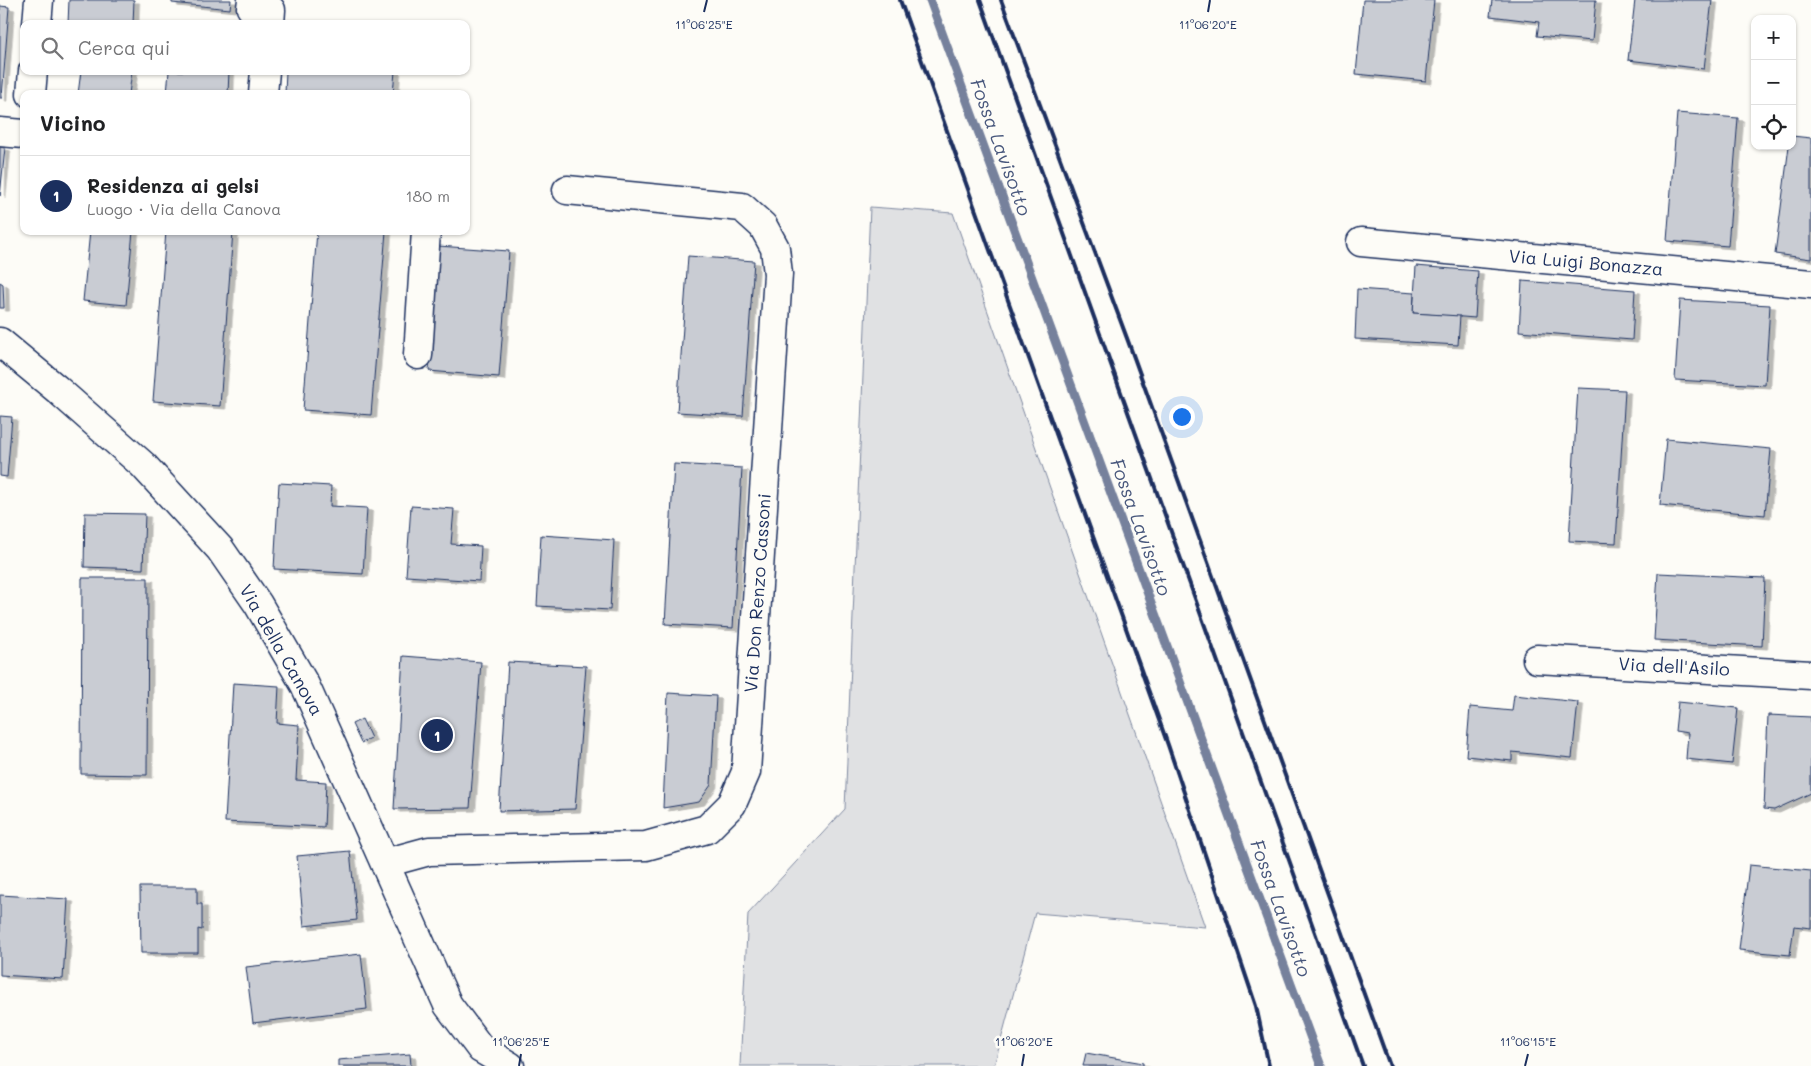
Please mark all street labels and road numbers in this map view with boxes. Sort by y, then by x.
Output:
street label: Via Luigi Bonazza [1508,243,1664,281]
street label: Via Don Renzo Cassoni [738,493,776,693]
street label: Via della Canova [234,579,329,720]
street label: Via dell'Asilo [1618,651,1731,681]

